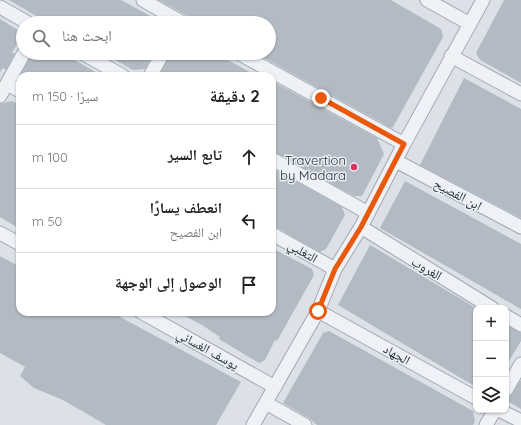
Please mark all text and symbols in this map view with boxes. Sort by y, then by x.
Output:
search box [16,16,276,60]
text: ابحث هنا [62,26,112,45]
icon: search [30,27,52,49]
text: 2 دقيقة [210,85,260,106]
text: سيرًا · 150 m [32,88,98,104]
route end [312,89,330,107]
text: تابع السير [168,145,222,164]
icon: ahead [238,146,260,168]
text: 100 m [32,149,68,165]
place label: Travertion by Madara [280,152,346,183]
marker: Travertion by Madara [349,162,359,172]
street label: ابن الفصيح [430,175,485,215]
text: انعطف يسارًا [150,198,222,217]
icon: left [238,210,260,232]
text: 50 m [32,213,62,229]
text: ابن الفصيح [170,224,222,240]
street label: التغلبي [284,236,321,269]
street label: الغروب [408,253,445,284]
text: الوصول إلى الوجهة [115,273,222,292]
icon: arrive [238,274,260,296]
route start [309,302,327,320]
map controls [473,305,509,413]
button: + [473,305,509,341]
street label: يوسف الغساني [172,325,242,376]
street label: الجهاد [381,340,413,368]
button: − [473,341,509,377]
button: layers [473,377,509,413]

